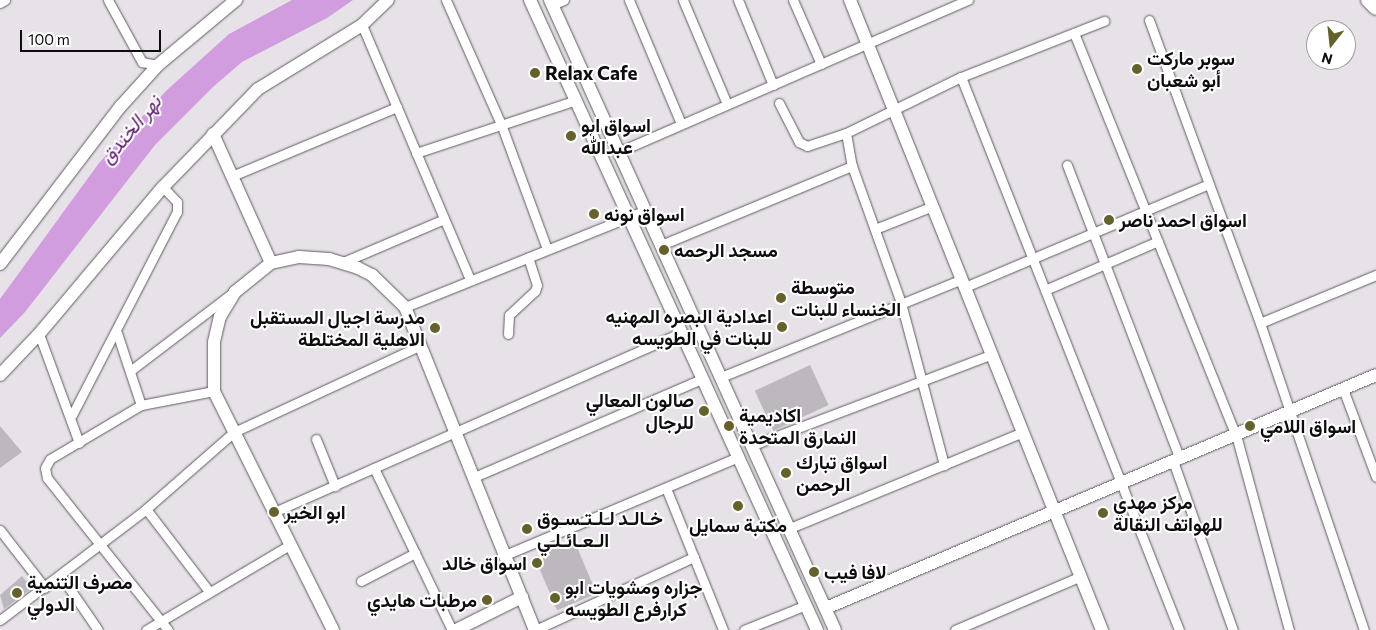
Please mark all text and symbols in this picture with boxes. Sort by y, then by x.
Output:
scale bar [22,20,164,52]
north arrow [1306,20,1356,70]
text: 100 m [28,30,70,48]
place label: سوبر ماركت أبو شعبان [1147,47,1235,91]
text: N [1320,49,1334,69]
place label: Relax Cafe [545,62,638,84]
marker: سوبر ماركت أبو شعبان [1131,63,1143,75]
marker: Relax Cafe [529,67,541,79]
water label: نهر الخندق [94,90,166,168]
place label: اسواق ابو عبدالله [581,114,651,158]
marker: اسواق ابو عبدالله [565,130,577,142]
place label: اسواق نونه [604,203,685,225]
marker: اسواق نونه [588,208,600,220]
place label: اسواق احمد ناصر [1119,209,1247,231]
marker: اسواق احمد ناصر [1103,214,1115,226]
place label: مسجد الرحمه [674,239,778,261]
marker: مسجد الرحمه [658,244,670,256]
place label: متوسطة الخنساء للبنات [791,276,901,320]
marker: متوسطة الخنساء للبنات [775,292,787,304]
place label: اعدادية البصره المهنيه للبنات في الطويسه [606,305,772,349]
place label: مدرسة اجيال المستقبل الاهلية المختلطة [250,306,425,350]
marker: اعدادية البصره المهنيه للبنات في الطويسه [776,321,788,333]
marker: مدرسة اجيال المستقبل الاهلية المختلطة [429,322,441,334]
place label: صالون المعالي للرجال [586,389,694,433]
place label: اكاديمية النمارق المتحدة [739,404,856,448]
marker: صالون المعالي للرجال [698,405,710,417]
place label: اسواق اللامي [1260,415,1356,437]
marker: اكاديمية النمارق المتحدة [723,420,735,432]
marker: اسواق اللامي [1244,420,1256,432]
place label: اسواق تبارك الرحمن [796,451,887,495]
marker: اسواق تبارك الرحمن [780,467,792,479]
place label: مركز مهدي للهواتف النقالة [1113,491,1223,535]
marker: مكتبة سمايل [732,500,744,512]
place label: ابو الخير [284,501,346,523]
marker: ابو الخير [268,506,280,518]
place label: خـالـد لـلـتـسـوق الـعـائـلـي [537,507,663,551]
marker: مركز مهدي للهواتف النقالة [1097,507,1109,519]
place label: مكتبة سمايل [689,514,787,536]
marker: خـالـد لـلـتـسـوق الـعـائـلـي [521,523,533,535]
place label: اسواق خالد [442,552,527,574]
marker: اسواق خالد [531,557,543,569]
place label: لافا فيب [824,561,887,583]
marker: لافا فيب [808,566,820,578]
place label: مصرف التنمية الدولي [27,571,133,615]
place label: جزاره ومشويات ابو كرارفرع الطويسه [565,576,702,620]
marker: مصرف التنمية الدولي [11,587,23,599]
place label: مرطبات هايدي [367,589,477,611]
marker: جزاره ومشويات ابو كرارفرع الطويسه [549,592,561,604]
marker: مرطبات هايدي [481,594,493,606]

